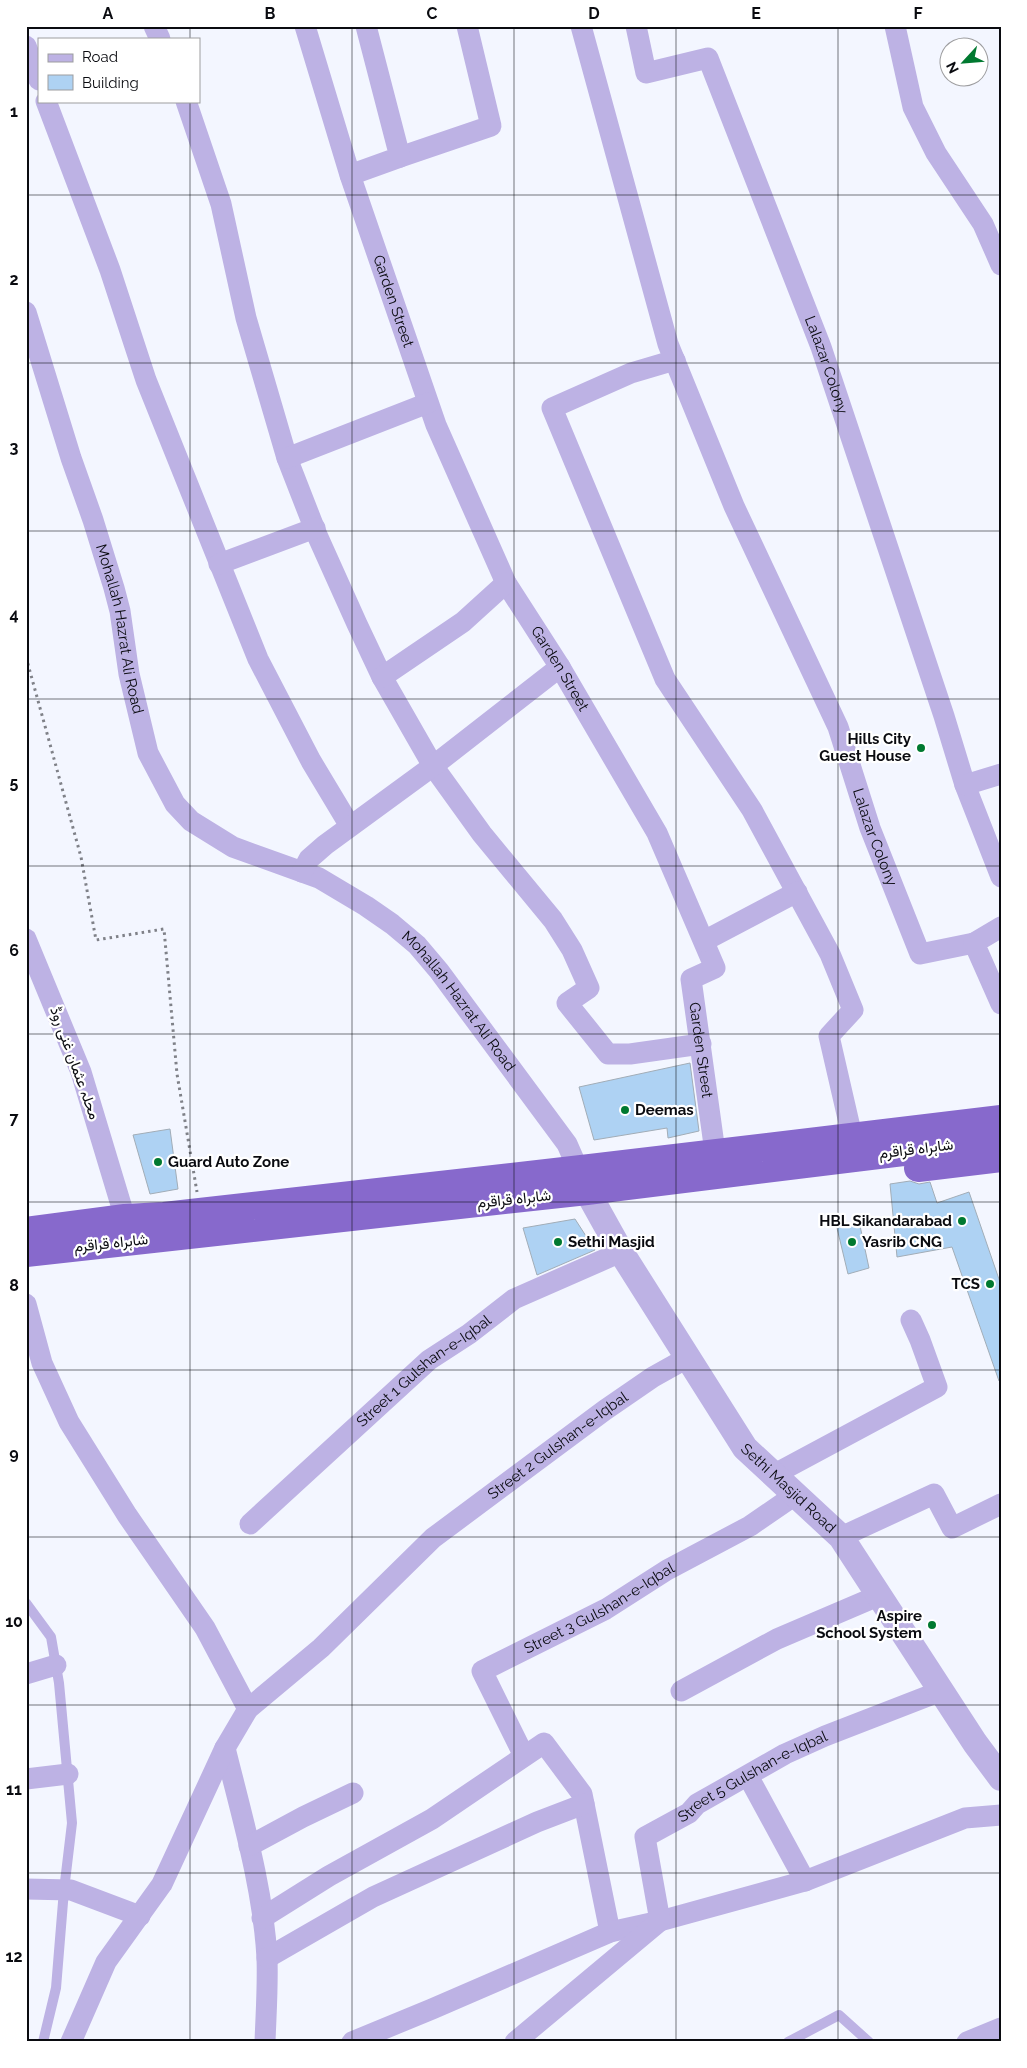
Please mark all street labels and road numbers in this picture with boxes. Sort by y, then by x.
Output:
street label: Garden Street [369,253,418,350]
street label: Lalazar Colony [801,314,852,416]
street label: Mohallah Hazrat Ali Road [92,542,147,716]
street label: Garden Street [527,623,593,714]
street label: Lalazar Colony [849,786,901,888]
street label: Mohallah Hazrat Ali Road [398,927,519,1075]
street label: Garden Street [685,1001,716,1099]
street label: محلہ عثمان غنی روڈ [45,1004,104,1122]
street label: شاہراہ قراقرم [878,1136,954,1163]
street label: شاہراہ قراقرم [476,1186,552,1213]
street label: شاہراہ قراقرم [73,1230,149,1257]
street label: Street 1 Gulshan-e-Iqbal [353,1311,496,1431]
street label: Street 2 Gulshan-e-Iqbal [484,1387,632,1503]
street label: Sethi Masjid Road [737,1440,840,1537]
street label: Street 3 Gulshan-e-Iqbal [521,1558,678,1657]
street label: Street 5 Gulshan-e-Iqbal [675,1727,831,1826]

